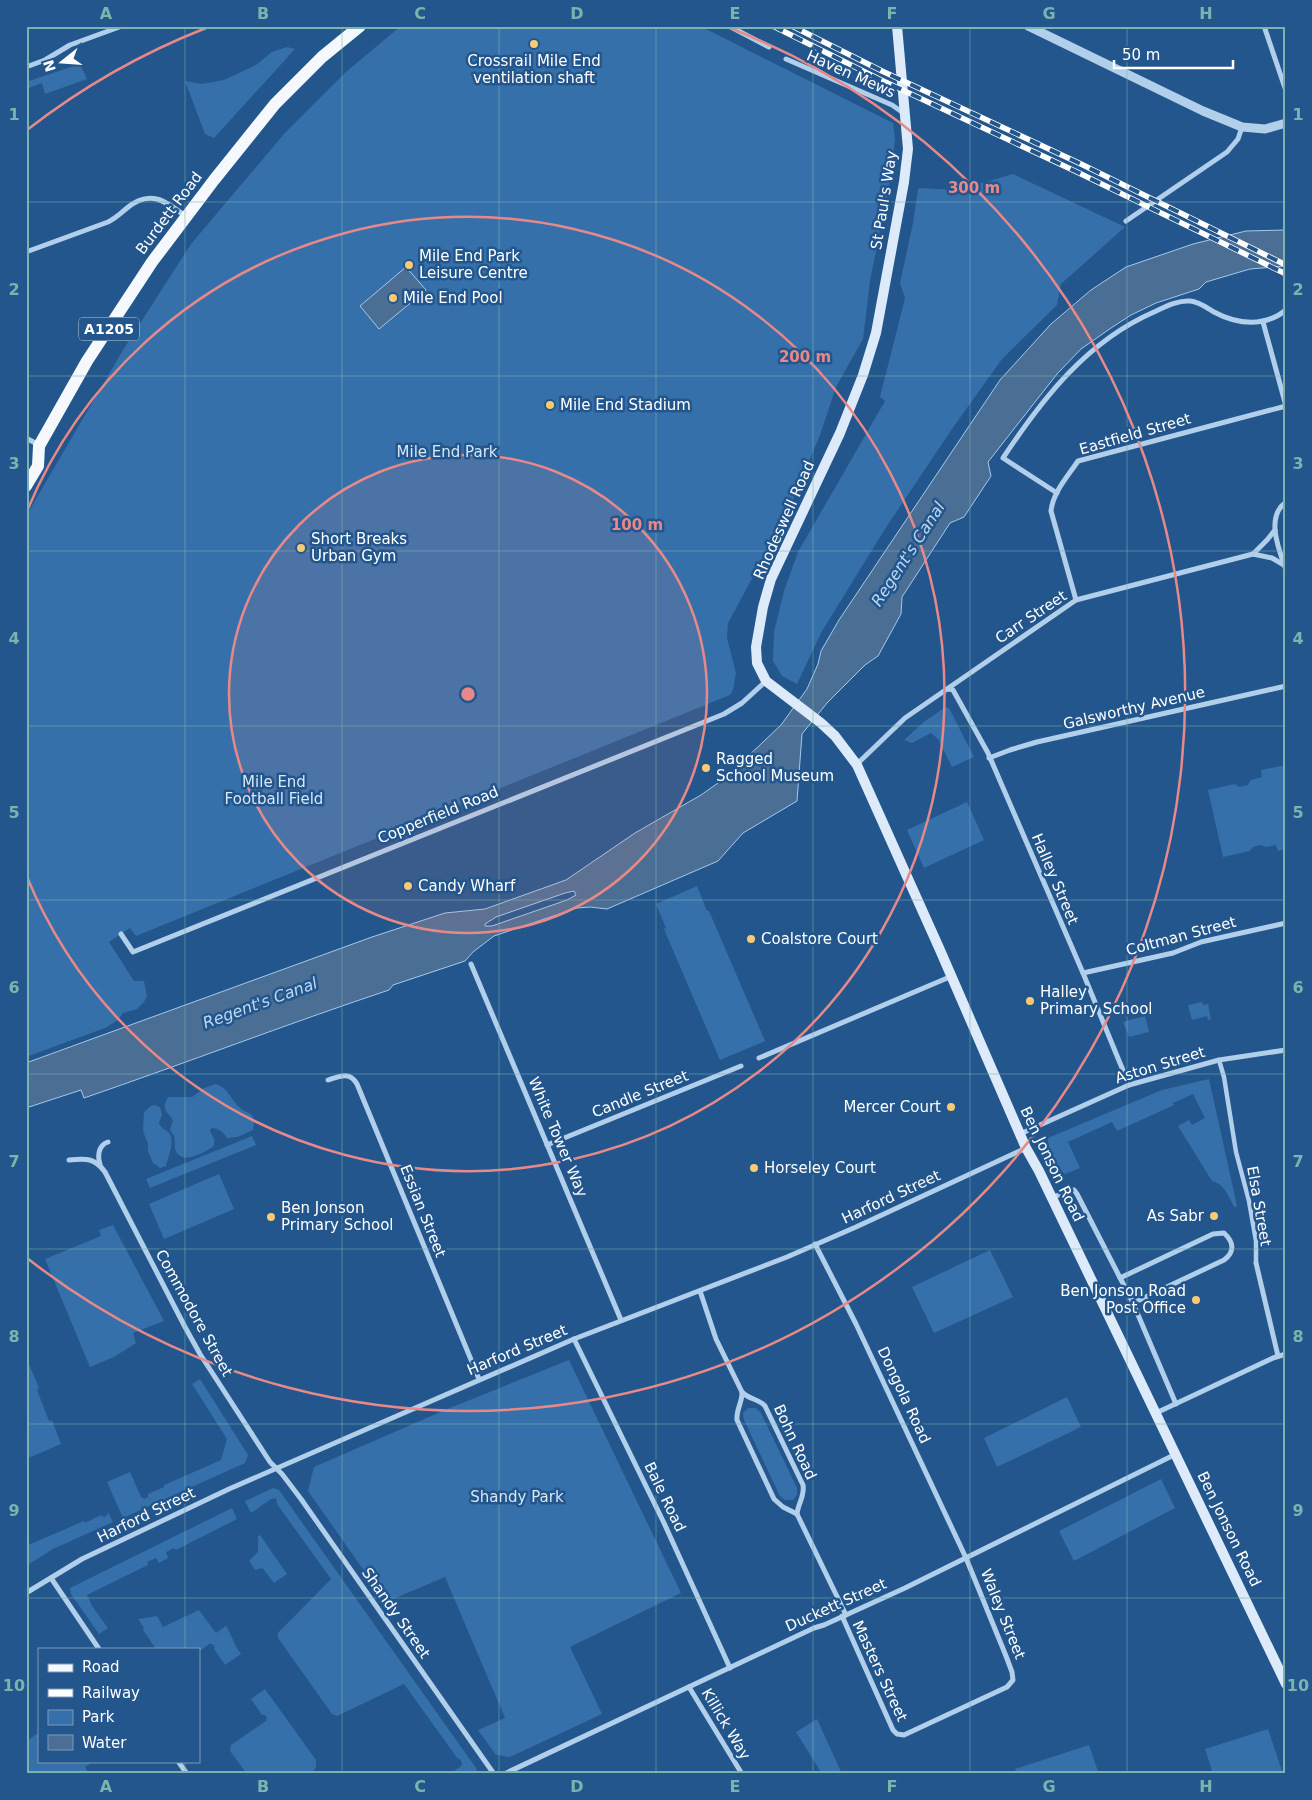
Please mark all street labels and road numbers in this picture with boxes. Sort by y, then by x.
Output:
street label: Haven Mews [804,46,898,102]
street label: St Paul's Way [867,149,901,251]
street label: Burdett Road [132,168,206,258]
road number: A1205 [79,318,139,340]
street label: Eastfield Street [1077,409,1193,459]
street label: Rhodeswell Road [750,458,818,582]
street label: Carr Street [992,587,1070,647]
street label: Galsworthy Avenue [1061,683,1207,733]
street label: Copperfield Road [375,783,501,847]
street label: Halley Street [1028,831,1082,927]
street label: Coltman Street [1124,913,1238,959]
street label: Aston Street [1113,1043,1207,1087]
street label: Candle Street [589,1066,691,1122]
street label: White Tower Way [525,1074,591,1200]
street label: Ben Jonson Road [1016,1104,1088,1224]
street label: Essian Street [396,1162,450,1260]
street label: Elsa Street [1243,1165,1275,1248]
street label: Harford Street [839,1166,943,1228]
street label: Commodore Street [152,1246,236,1380]
street label: Harford Street [464,1321,570,1379]
street label: Dongola Road [874,1344,934,1446]
street label: Bohn Road [770,1402,820,1482]
street label: Bale Road [640,1459,690,1535]
street label: Ben Jonson Road [1193,1469,1265,1589]
street label: Harford Street [94,1483,198,1547]
street label: Shandy Street [358,1564,434,1662]
street label: Waley Street [977,1566,1029,1662]
street label: Duckett Street [783,1575,889,1635]
street label: Masters Street [849,1618,911,1724]
street label: Killick Way [698,1685,754,1763]

